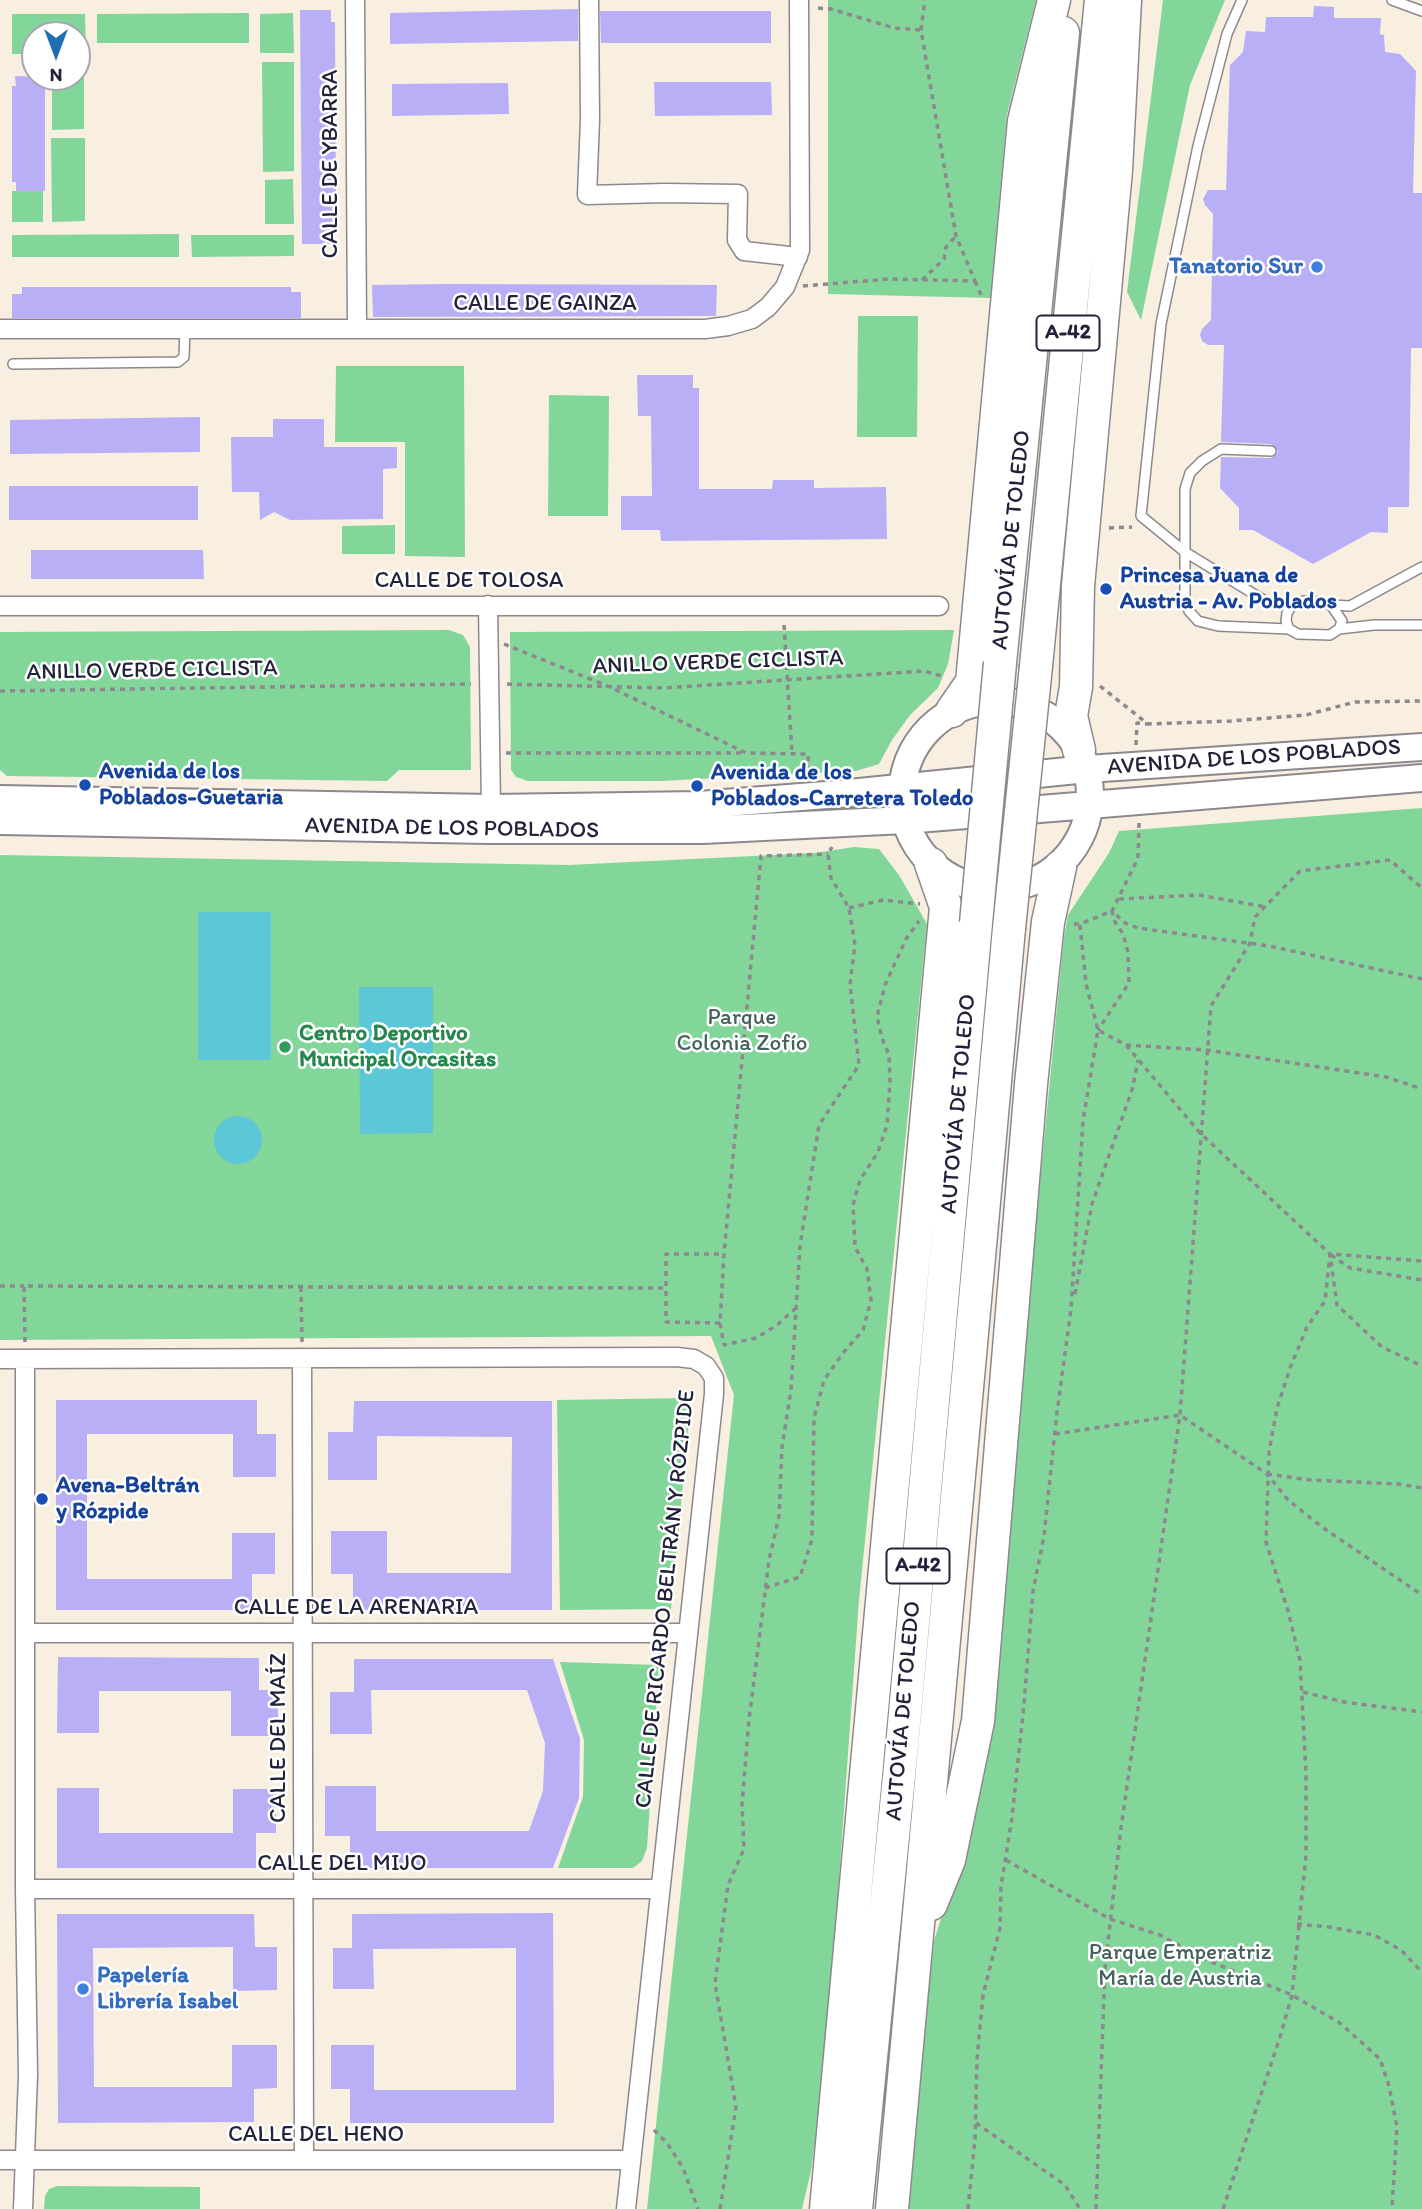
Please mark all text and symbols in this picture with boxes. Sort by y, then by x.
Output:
north arrow [21,21,91,91]
text: N [50,64,62,87]
street label: CALLE DE YBARRA [317,69,345,259]
place label: Tanatorio Sur [1169,253,1303,281]
marker: Tanatorio Sur [1309,259,1325,275]
street label: CALLE DE GAINZA [453,290,637,318]
road number: A-42 [1036,316,1100,350]
street label: AUTOVÍA DE TOLEDO [987,429,1037,651]
place label: Princesa Juana de Austria - Av. Poblados [1120,562,1337,616]
street label: CALLE DE TOLOSA [374,567,564,595]
marker: Princesa Juana de Austria - Av. Poblados [1098,581,1114,597]
street label: ANILLO VERDE CICLISTA [592,645,844,681]
street label: ANILLO VERDE CICLISTA [26,655,278,687]
street label: AVENIDA DE LOS POBLADOS [1106,734,1402,782]
place label: Avenida de los Poblados-Guetaria [99,758,283,812]
place label: Avenida de los Poblados-Carretera Toledo [711,759,974,813]
marker: Avenida de los Poblados-Guetaria [77,777,93,793]
marker: Avenida de los Poblados-Carretera Toledo [689,778,705,794]
street label: AVENIDA DE LOS POBLADOS [305,813,599,845]
street label: AUTOVÍA DE TOLEDO [936,993,982,1215]
park label: Parque Colonia Zofío [676,1004,808,1058]
place label: Centro Deportivo Municipal Orcasitas [299,1020,496,1074]
marker: Centro Deportivo Municipal Orcasitas [277,1039,293,1055]
street label: CALLE DE RICARDO BELTRÁN Y RÓZPIDE [630,1388,702,1810]
place label: Avena-Beltrán y Rózpide [56,1472,200,1526]
marker: Avena-Beltrán y Rózpide [34,1491,50,1507]
road number: A-42 [886,1548,950,1584]
street label: CALLE DE LA ARENARIA [234,1594,478,1622]
street label: AUTOVÍA DE TOLEDO [881,1600,927,1822]
street label: CALLE DEL MAÍZ [265,1653,293,1823]
street label: CALLE DEL MIJO [257,1850,427,1878]
park label: Parque Emperatriz María de Austria [1089,1939,1271,1993]
place label: Papelería Librería Isabel [97,1962,238,2016]
marker: Papelería Librería Isabel [75,1981,91,1997]
street label: CALLE DEL HENO [228,2121,404,2149]

